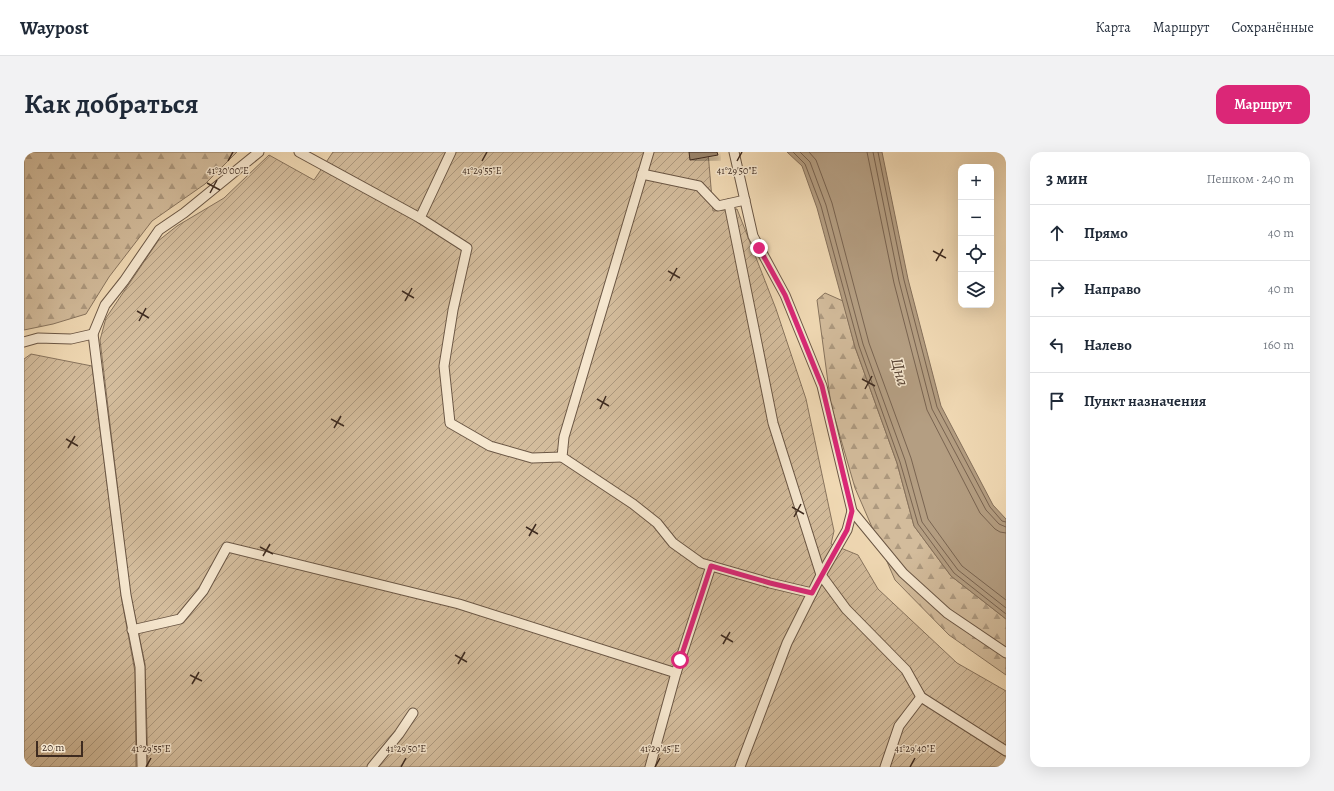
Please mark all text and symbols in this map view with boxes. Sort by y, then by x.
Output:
text: Waypost [20,15,89,41]
text: Карта [1096,18,1131,37]
text: Маршрут [1153,18,1209,37]
text: Сохранённые [1231,18,1314,37]
text: Как добраться [24,85,199,123]
button: Маршрут [1216,85,1310,124]
text: 41°30'00"E [207,164,249,177]
text: 41°29'55"E [462,164,502,177]
text: 41°29'50"E [717,164,757,177]
map controls [958,164,994,308]
button: + [958,164,994,200]
text: 3 мин [1046,167,1088,190]
text: Пешком · 240 m [1207,170,1294,187]
button: − [958,200,994,236]
icon: ahead [1046,222,1068,244]
text: Прямо [1084,223,1128,243]
text: 40 m [1268,224,1294,241]
button: locate [958,236,994,272]
route end [750,239,768,257]
button: layers [958,272,994,308]
icon: right [1046,278,1068,300]
text: Направо [1084,279,1141,299]
text: 40 m [1268,280,1294,297]
icon: left [1046,334,1068,356]
text: Налево [1084,335,1132,355]
text: 160 m [1263,336,1294,353]
water label: Цна [885,356,915,389]
icon: arrive [1046,390,1068,412]
text: Пункт назначения [1084,391,1206,411]
route start [671,651,689,669]
scale bar [36,739,83,758]
text: 20 m [42,740,64,755]
text: 41°29'55"E [131,742,171,755]
text: 41°29'50"E [386,742,426,755]
text: 41°29'45"E [640,742,680,755]
text: 41°29'40"E [895,742,935,755]

